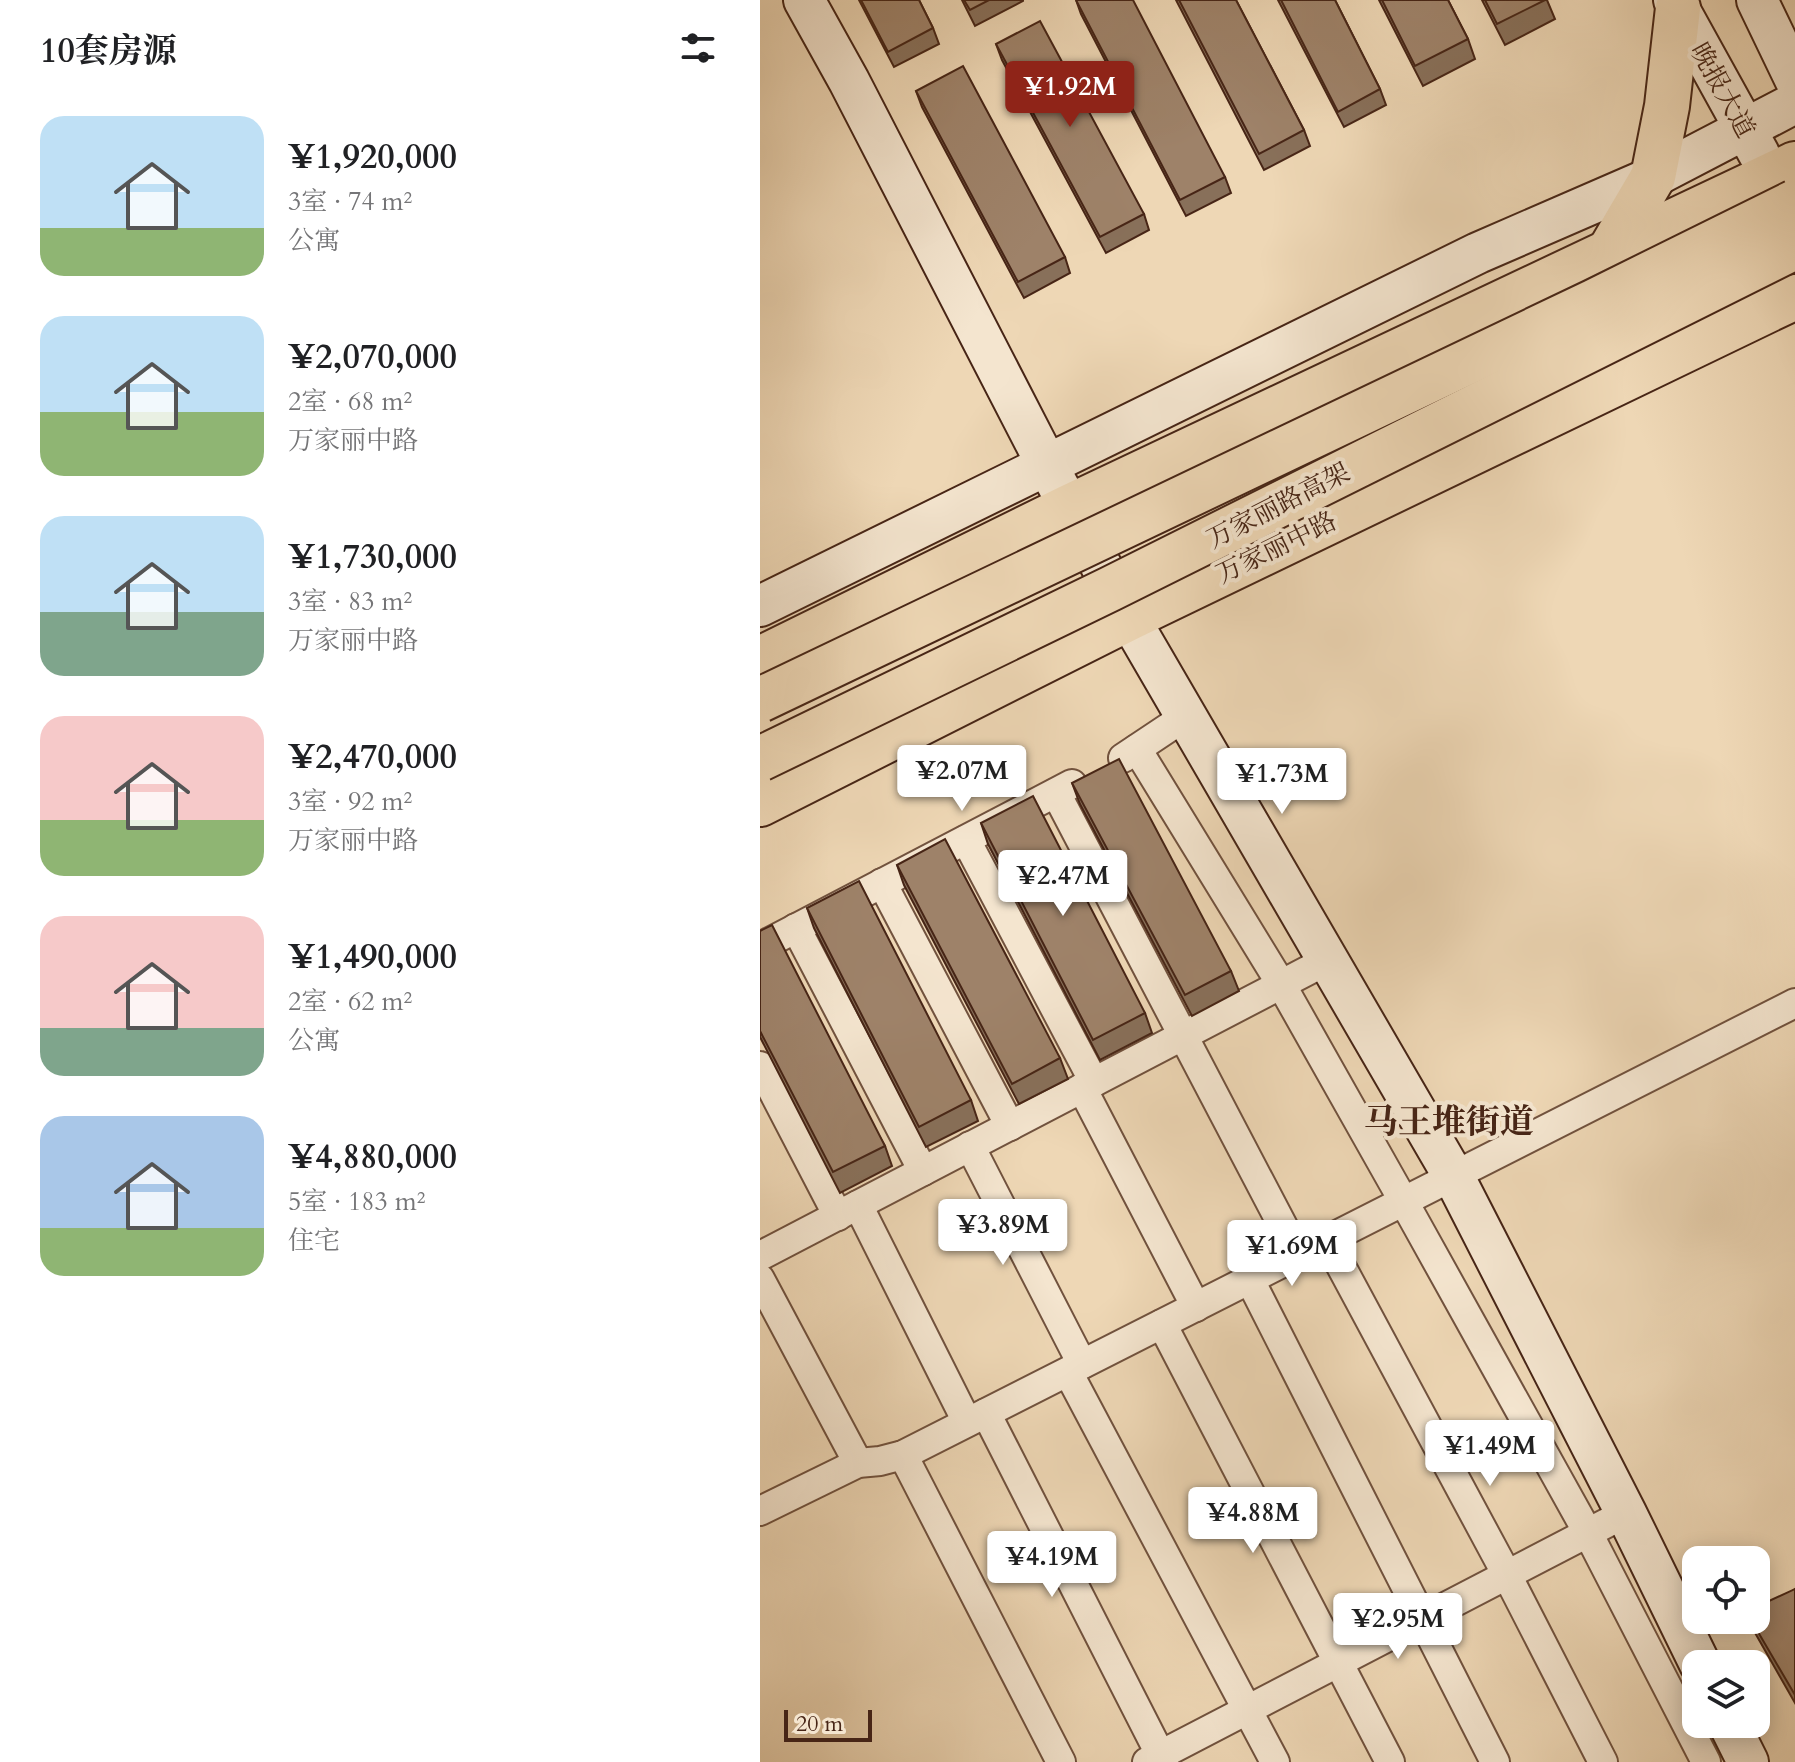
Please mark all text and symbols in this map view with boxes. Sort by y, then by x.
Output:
icon: filters [676,26,720,70]
text: 10套房源 [40,28,177,74]
street label: 晚报大道 [1682,36,1763,144]
pin: ¥1.92M [1005,61,1135,129]
text: ¥1.92M [1023,69,1117,104]
text: ¥1,920,000 [288,134,457,180]
icon: home [104,148,200,244]
text: 3室 · 74 m² [288,184,412,219]
text: 公寓 [288,223,340,258]
text: ¥2,070,000 [288,334,457,380]
icon: home [104,348,200,444]
text: 2室 · 68 m² [288,384,412,419]
text: 万家丽中路 [288,423,418,458]
street label: 万家丽路高架 [1201,454,1356,556]
street label: 万家丽中路 [1210,503,1342,592]
text: ¥1,730,000 [288,534,457,580]
icon: home [104,548,200,644]
text: 3室 · 83 m² [288,584,412,619]
text: 万家丽中路 [288,623,418,658]
text: ¥2,470,000 [288,734,457,780]
pin: ¥2.07M [897,745,1027,813]
icon: home [104,748,200,844]
pin: ¥1.73M [1217,748,1347,816]
text: ¥2.07M [915,753,1009,788]
text: ¥1.73M [1235,756,1329,791]
text: 3室 · 92 m² [288,784,412,819]
text: 万家丽中路 [288,823,418,858]
pin: ¥2.47M [998,850,1128,918]
text: ¥2.47M [1016,858,1110,893]
text: ¥1,490,000 [288,934,457,980]
icon: home [104,948,200,1044]
text: 2室 · 62 m² [288,984,412,1019]
text: 公寓 [288,1023,340,1058]
district label: 马王堆街道 [1364,1099,1534,1145]
text: ¥4,880,000 [288,1134,457,1180]
icon: home [104,1148,200,1244]
text: 5室 · 183 m² [288,1184,426,1219]
pin: ¥3.89M [938,1199,1068,1267]
text: ¥3.89M [956,1207,1050,1242]
pin: ¥1.69M [1227,1220,1357,1288]
text: 住宅 [288,1223,340,1258]
text: ¥1.69M [1245,1228,1339,1263]
pin: ¥1.49M [1425,1420,1555,1488]
text: ¥1.49M [1443,1428,1537,1463]
pin: ¥4.88M [1188,1487,1318,1555]
text: ¥4.88M [1206,1495,1300,1530]
pin: ¥4.19M [987,1531,1117,1599]
text: ¥4.19M [1005,1539,1099,1574]
map controls [1682,1546,1770,1738]
button: locate [1682,1546,1770,1634]
pin: ¥2.95M [1333,1593,1463,1661]
text: ¥2.95M [1351,1601,1445,1636]
button: layers [1682,1650,1770,1738]
scale bar [784,1706,872,1742]
text: 20 m [796,1709,843,1739]

